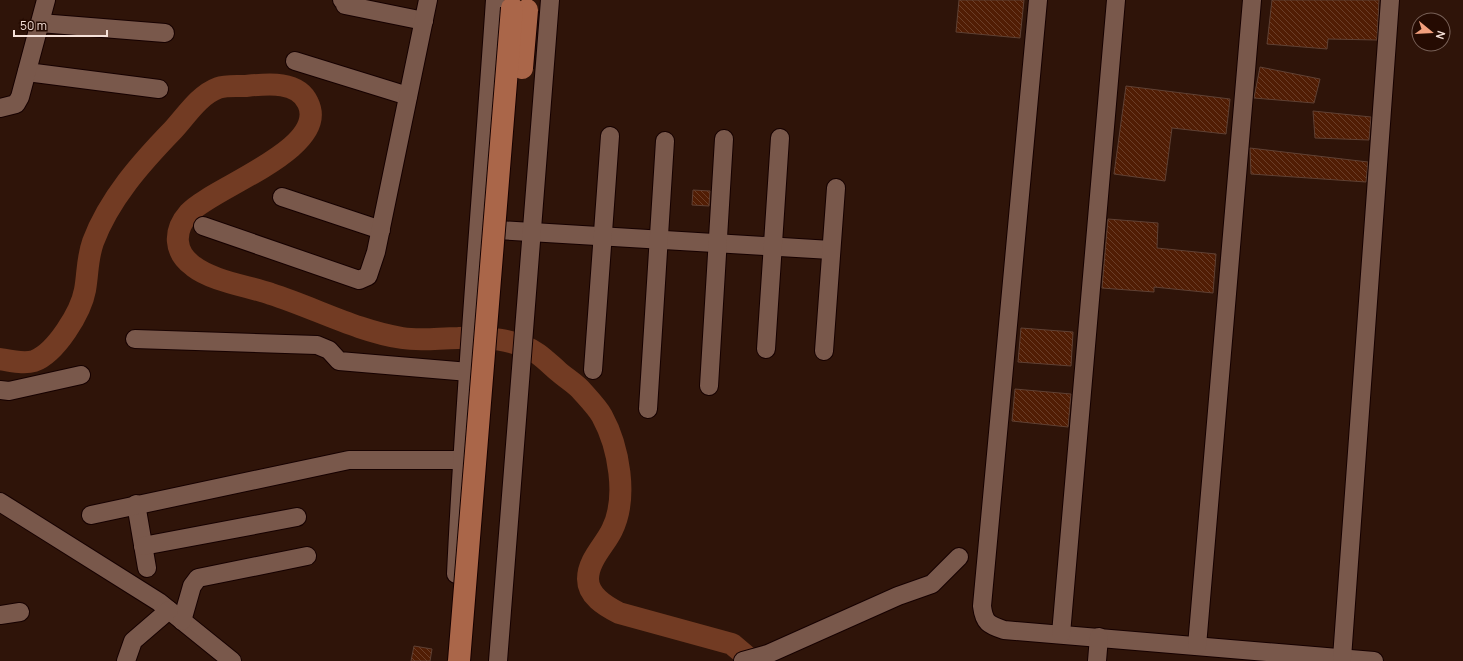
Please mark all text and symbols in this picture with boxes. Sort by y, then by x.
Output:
scale bar [14,12,107,38]
north arrow [1411,12,1451,52]
text: 50 m [20,17,47,34]
text: N [1433,29,1449,41]

